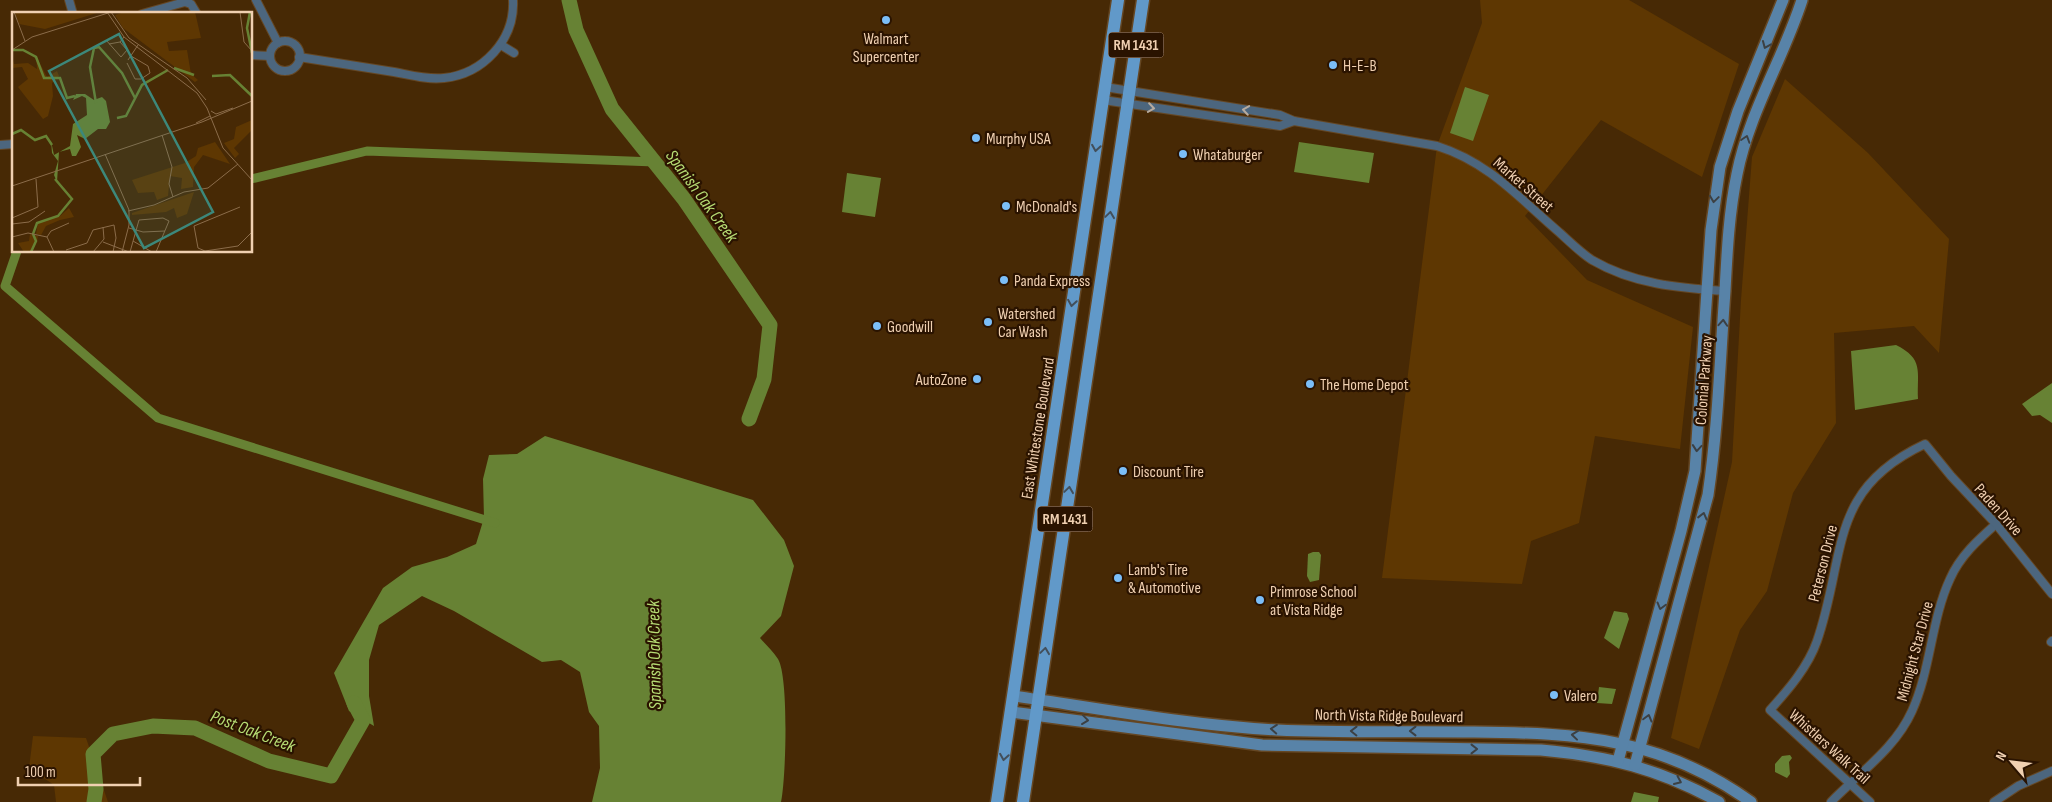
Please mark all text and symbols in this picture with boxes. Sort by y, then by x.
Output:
inset map [12,12,252,252]
marker: Walmart Supercenter [880,14,892,26]
place label: Walmart Supercenter [853,30,920,67]
road number: RM 1431 [1108,32,1164,58]
one-way arrow [1762,41,1772,49]
place label: H-E-B [1343,57,1377,76]
marker: H-E-B [1327,59,1339,71]
one-way arrow [1148,102,1156,113]
one-way arrow [1242,105,1251,115]
place label: Murphy USA [986,130,1051,149]
marker: Murphy USA [970,132,982,144]
one-way arrow [1741,136,1751,144]
one-way arrow [1091,144,1101,153]
water label: Spanish Oak Creek [661,146,743,248]
place label: Whataburger [1193,146,1263,165]
marker: Whataburger [1177,148,1189,160]
street label: Market Street [1489,154,1557,217]
one-way arrow [1710,195,1720,203]
place label: McDonald's [1016,198,1078,217]
marker: McDonald's [1000,200,1012,212]
one-way arrow [1104,210,1115,218]
place label: Panda Express [1014,272,1090,291]
marker: Panda Express [998,274,1010,286]
one-way arrow [1067,299,1078,307]
place label: Watershed Car Wash [998,305,1055,342]
marker: Watershed Car Wash [982,316,994,328]
place label: Goodwill [887,318,933,337]
one-way arrow [1717,318,1728,326]
marker: Goodwill [871,320,883,332]
street label: Colonial Parkway [1692,335,1717,426]
street label: East Whitestone Boulevard [1018,356,1059,500]
place label: AutoZone [915,371,967,390]
marker: AutoZone [971,373,983,385]
place label: The Home Depot [1320,376,1409,395]
marker: The Home Depot [1304,378,1316,390]
one-way arrow [1692,445,1703,453]
place label: Discount Tire [1133,463,1204,482]
marker: Discount Tire [1117,465,1129,477]
street label: Paden Drive [1970,480,2026,540]
one-way arrow [1063,486,1074,494]
road number: RM 1431 [1038,506,1092,532]
one-way arrow [1697,511,1708,520]
street label: Peterson Drive [1805,523,1842,604]
place label: Lamb's Tire & Automotive [1128,561,1201,598]
marker: Lamb's Tire & Automotive [1112,572,1124,584]
place label: Primrose School at Vista Ridge [1270,583,1357,620]
marker: Primrose School at Vista Ridge [1254,594,1266,606]
water label: Spanish Oak Creek [643,599,666,710]
street label: Midnight Star Drive [1893,599,1938,703]
one-way arrow [1656,602,1667,611]
one-way arrow [1040,647,1050,656]
place label: Valero [1564,687,1597,706]
marker: Valero [1548,689,1560,701]
water label: Post Oak Creek [208,706,299,758]
street label: North Vista Ridge Boulevard [1315,706,1463,727]
street label: Whistlers Walk Trail [1785,706,1873,788]
one-way arrow [1642,714,1653,722]
one-way arrow [1080,715,1089,725]
one-way arrow [1270,724,1278,735]
one-way arrow [1349,725,1357,736]
one-way arrow [1409,726,1416,736]
one-way arrow [1571,730,1579,741]
north arrow [1987,737,2037,787]
one-way arrow [1470,744,1478,754]
text: N [1992,749,2010,763]
one-way arrow [1000,752,1010,761]
scale bar [18,754,140,786]
text: 100 m [25,763,56,782]
one-way arrow [1673,775,1682,786]

